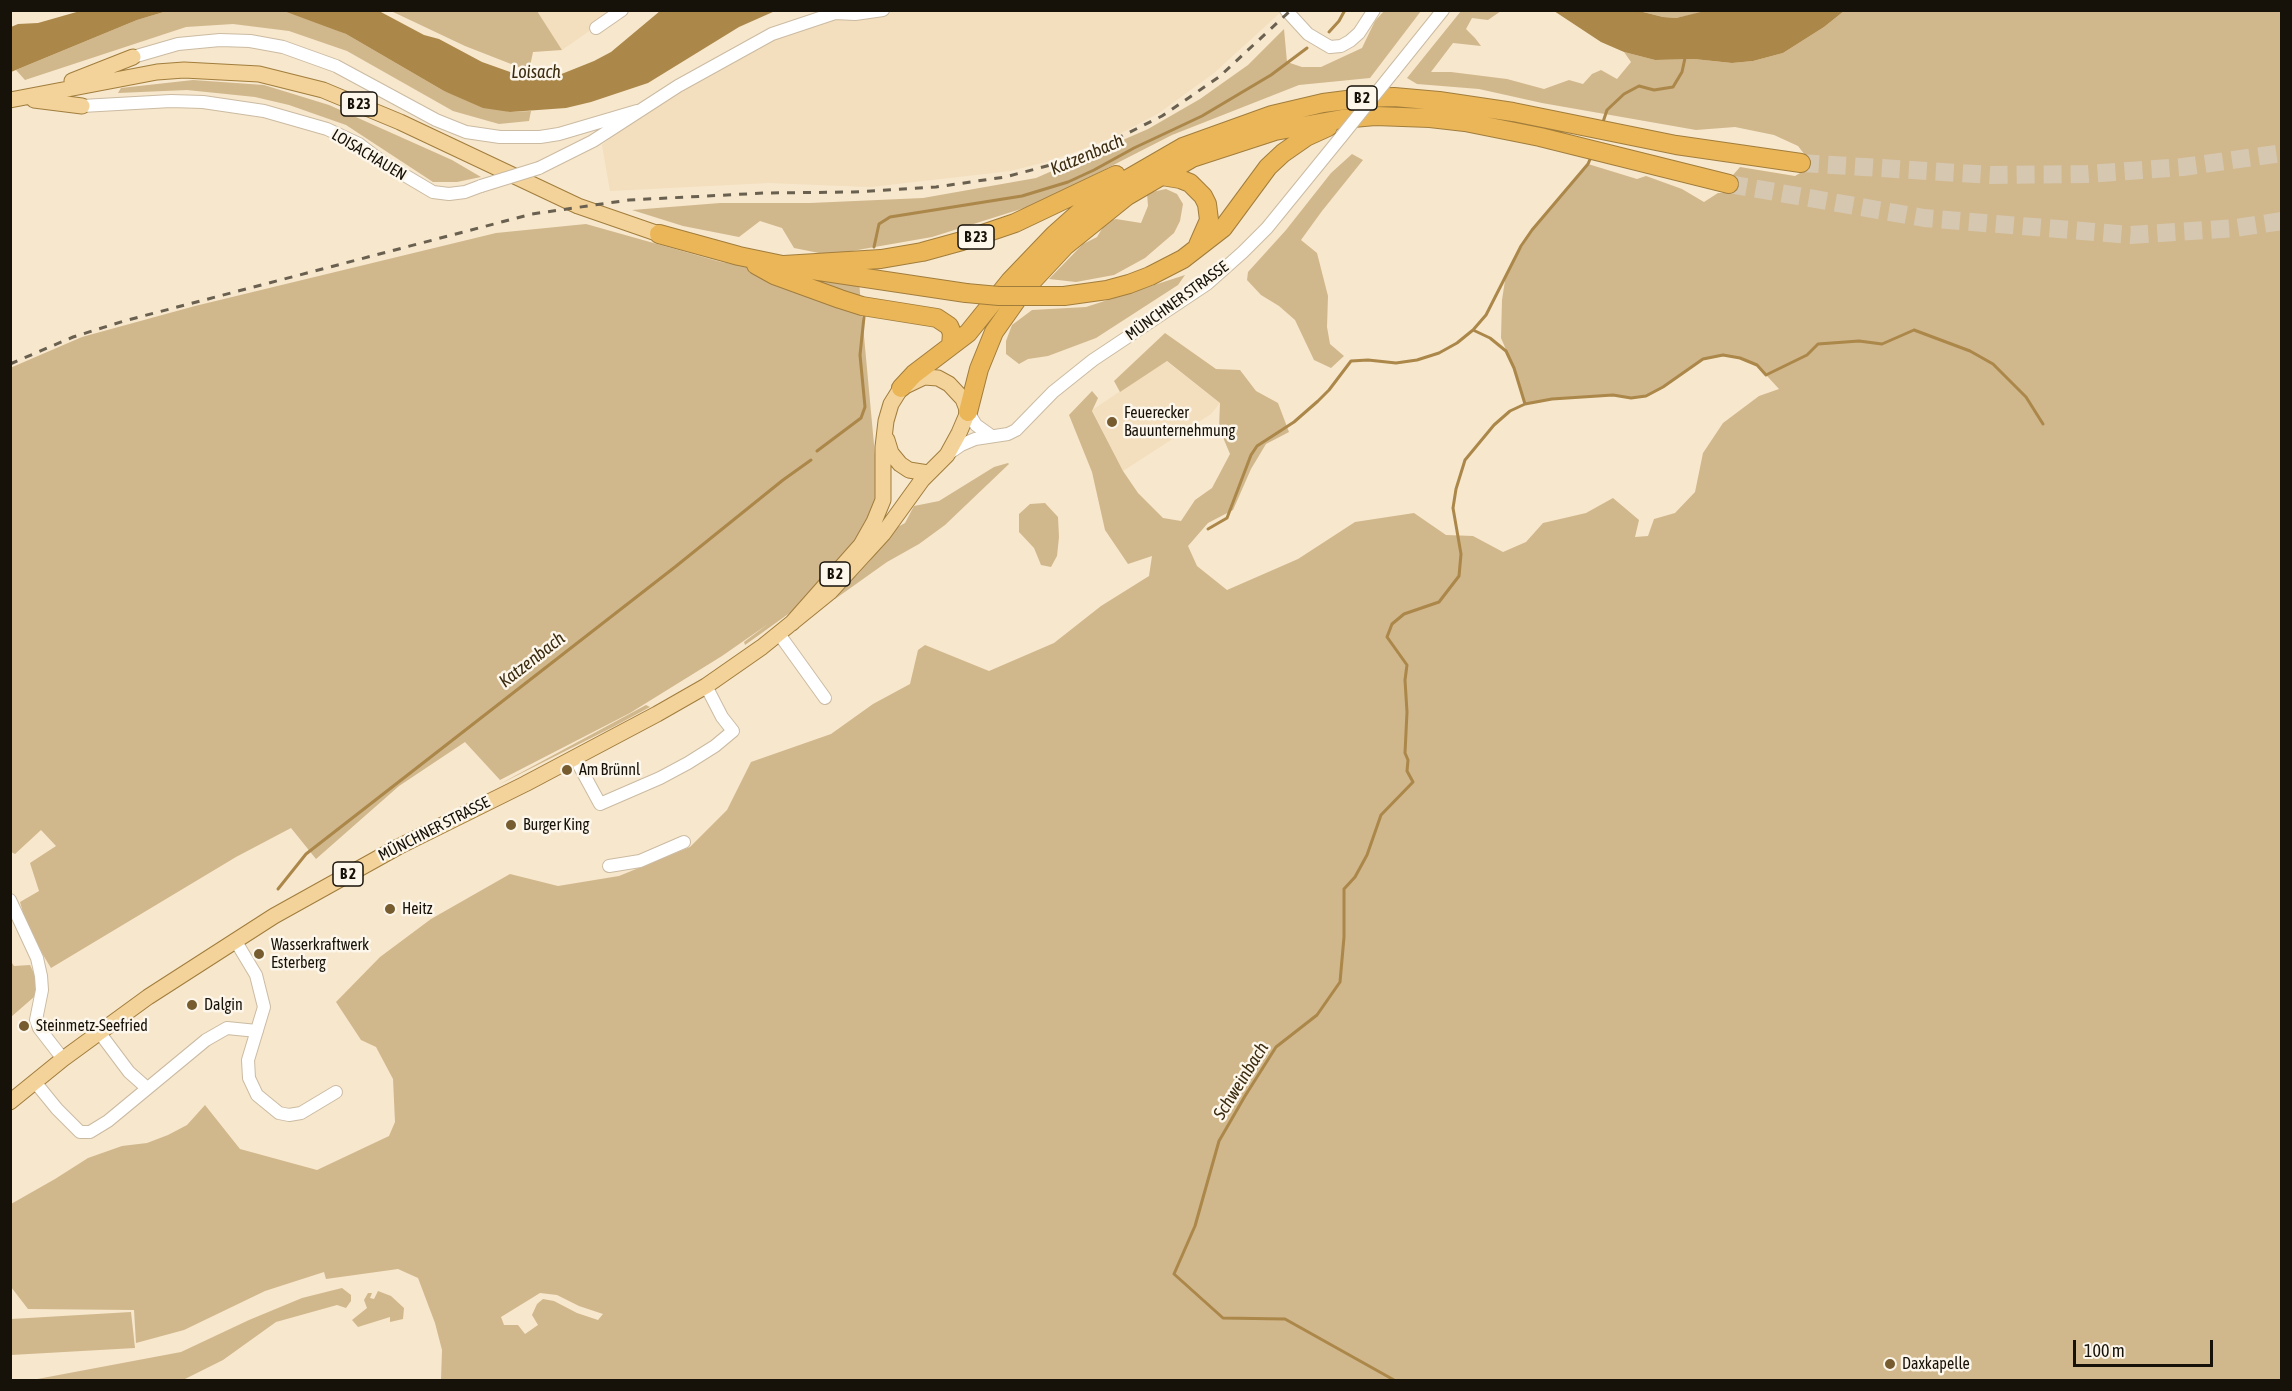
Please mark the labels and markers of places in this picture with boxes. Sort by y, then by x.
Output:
place label: Feuerecker Bauunternehmung [1124,403,1235,441]
marker: Feuerecker Bauunternehmung [1105,415,1119,429]
place label: Am Brünnl [579,760,640,780]
marker: Am Brünnl [560,763,574,777]
place label: Burger King [523,815,589,835]
marker: Burger King [504,818,518,832]
place label: Heitz [402,899,433,919]
marker: Heitz [383,902,397,916]
place label: Wasserkraftwerk Esterberg [271,935,369,973]
marker: Wasserkraftwerk Esterberg [252,947,266,961]
place label: Dalgin [204,995,243,1015]
marker: Dalgin [185,998,199,1012]
place label: Steinmetz-Seefried [36,1016,148,1036]
marker: Steinmetz-Seefried [17,1019,31,1033]
place label: Daxkapelle [1902,1354,1970,1374]
marker: Daxkapelle [1883,1357,1897,1371]

